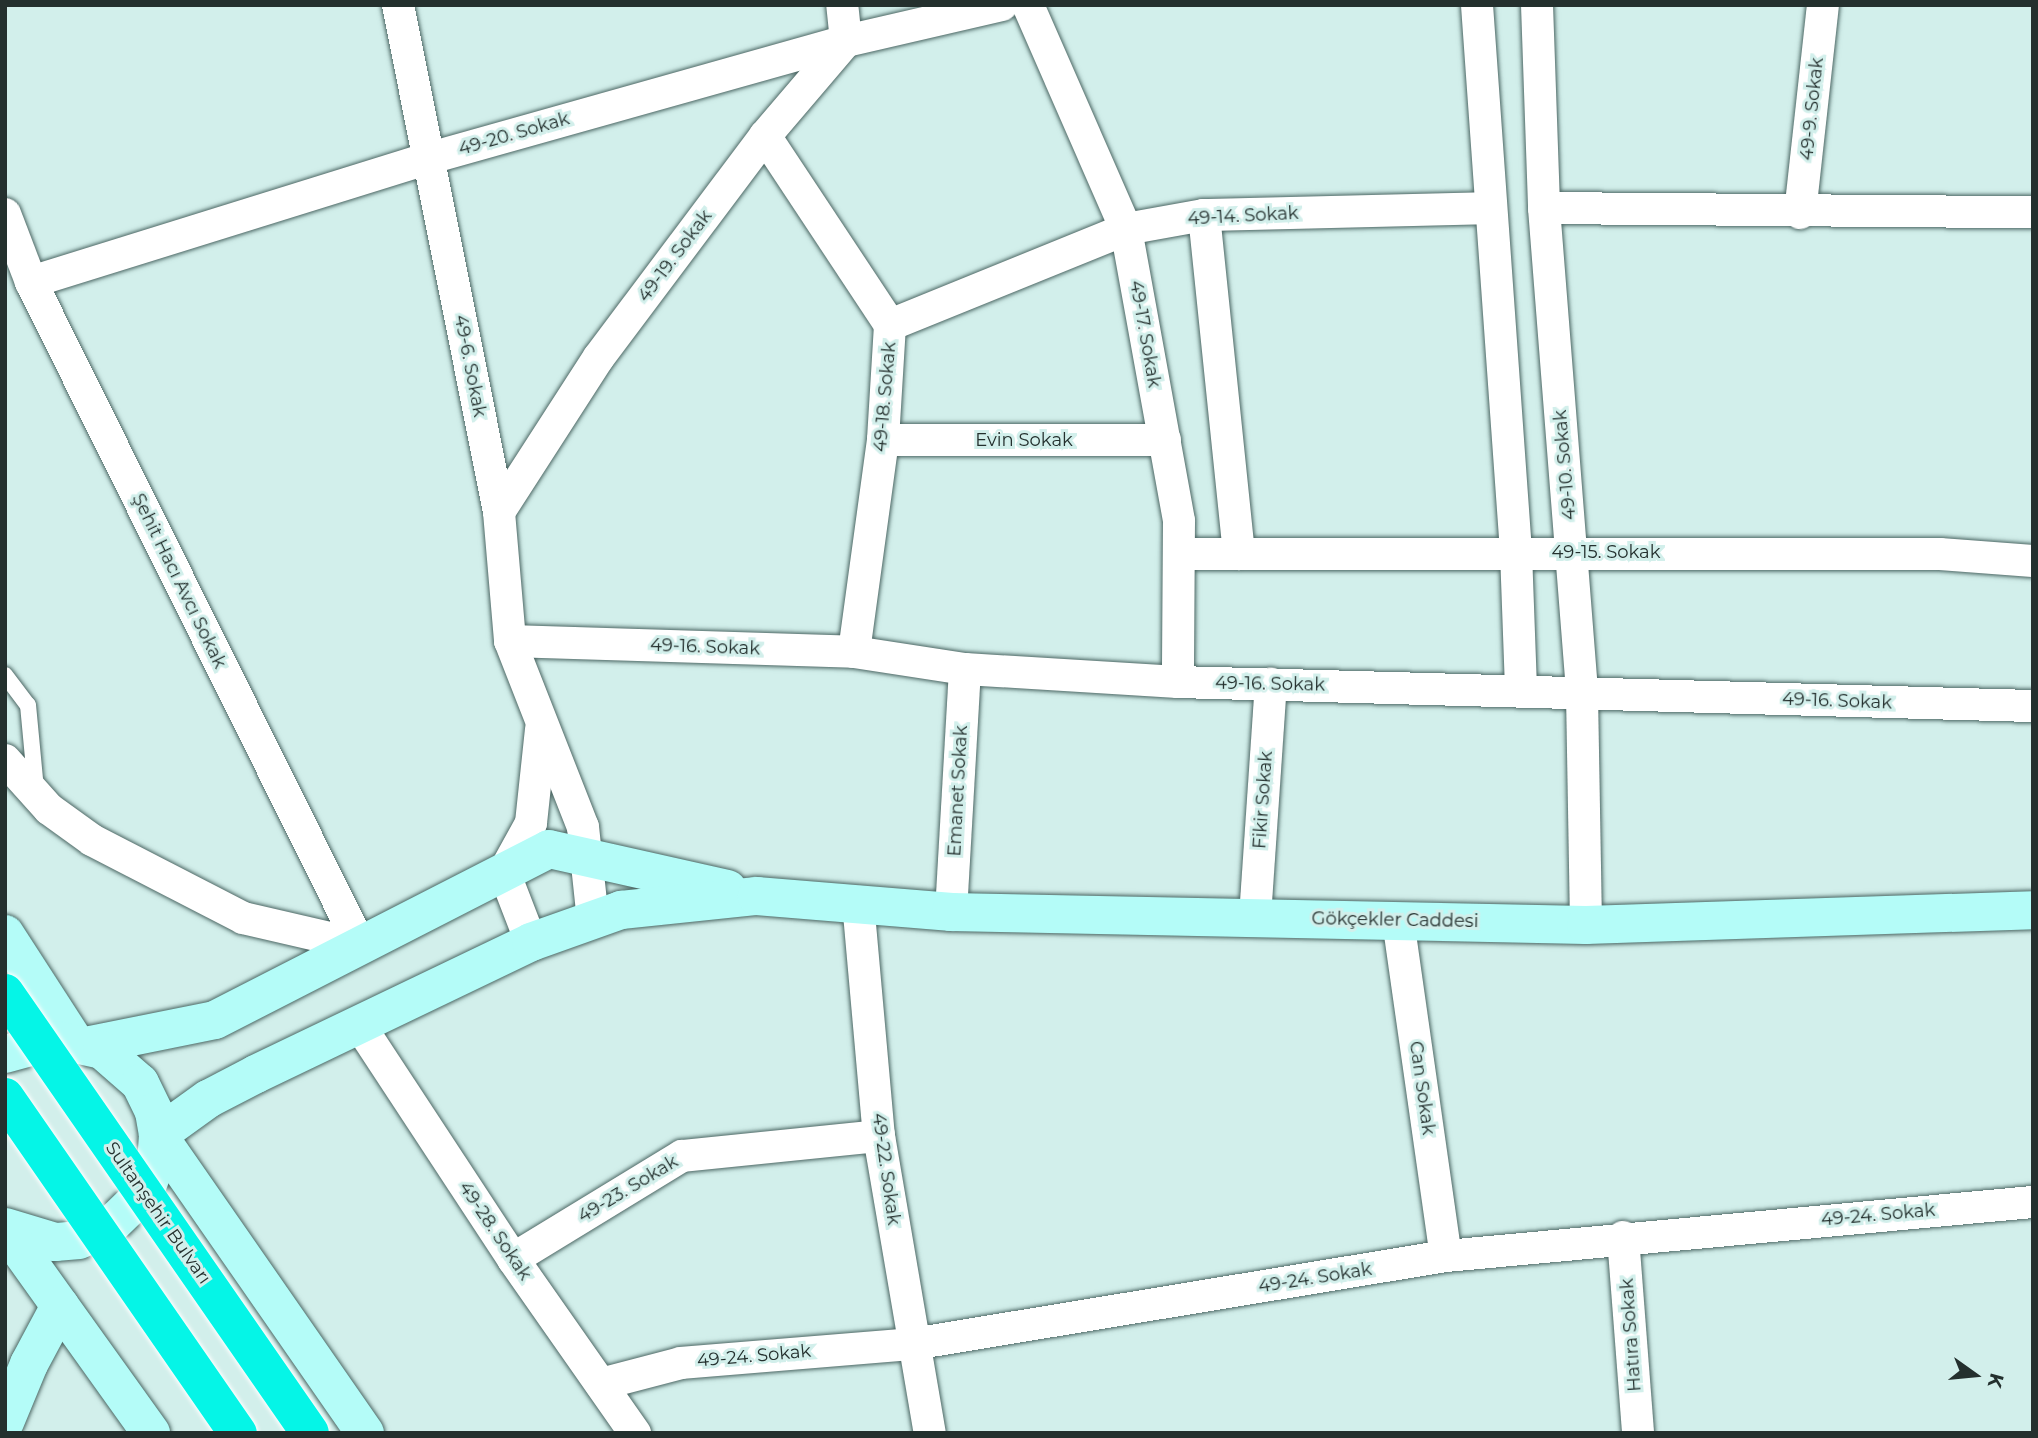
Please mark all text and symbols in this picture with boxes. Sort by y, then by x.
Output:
street label: 49-9. Sokak [1796,56,1828,162]
street label: 49-20. Sokak [456,108,572,160]
street label: 49-14. Sokak [1187,202,1299,230]
street label: 49-19. Sokak [633,206,717,306]
street label: 49-17. Sokak [1125,279,1165,389]
street label: 49-6. Sokak [449,313,491,419]
street label: 49-18. Sokak [869,341,901,453]
street label: 49-10. Sokak [1549,409,1581,521]
street label: Evin Sokak [975,429,1073,451]
street label: Şehit Hacı Avcı Sokak [127,490,231,672]
street label: 49-15. Sokak [1552,541,1660,563]
street label: 49-16. Sokak [650,634,760,660]
street label: 49-16. Sokak [1215,672,1325,696]
street label: 49-16. Sokak [1782,688,1892,714]
street label: Emanet Sokak [944,725,972,857]
street label: Fikir Sokak [1249,750,1277,850]
street label: Gökçekler Caddesi [1311,908,1479,932]
street label: Can Sokak [1405,1040,1439,1136]
street label: 49-22. Sokak [867,1112,905,1226]
street label: Sultanşehir Bulvarı [101,1138,215,1288]
street label: 49-23. Sokak [574,1151,682,1227]
street label: 49-28. Sokak [454,1178,536,1284]
street label: 49-24. Sokak [1820,1199,1936,1231]
street label: 49-24. Sokak [1257,1258,1373,1298]
street label: Hatıra Sokak [1616,1278,1646,1392]
street label: 49-24. Sokak [696,1340,812,1372]
north arrow [1940,1340,2010,1410]
text: K [1983,1371,2009,1390]

